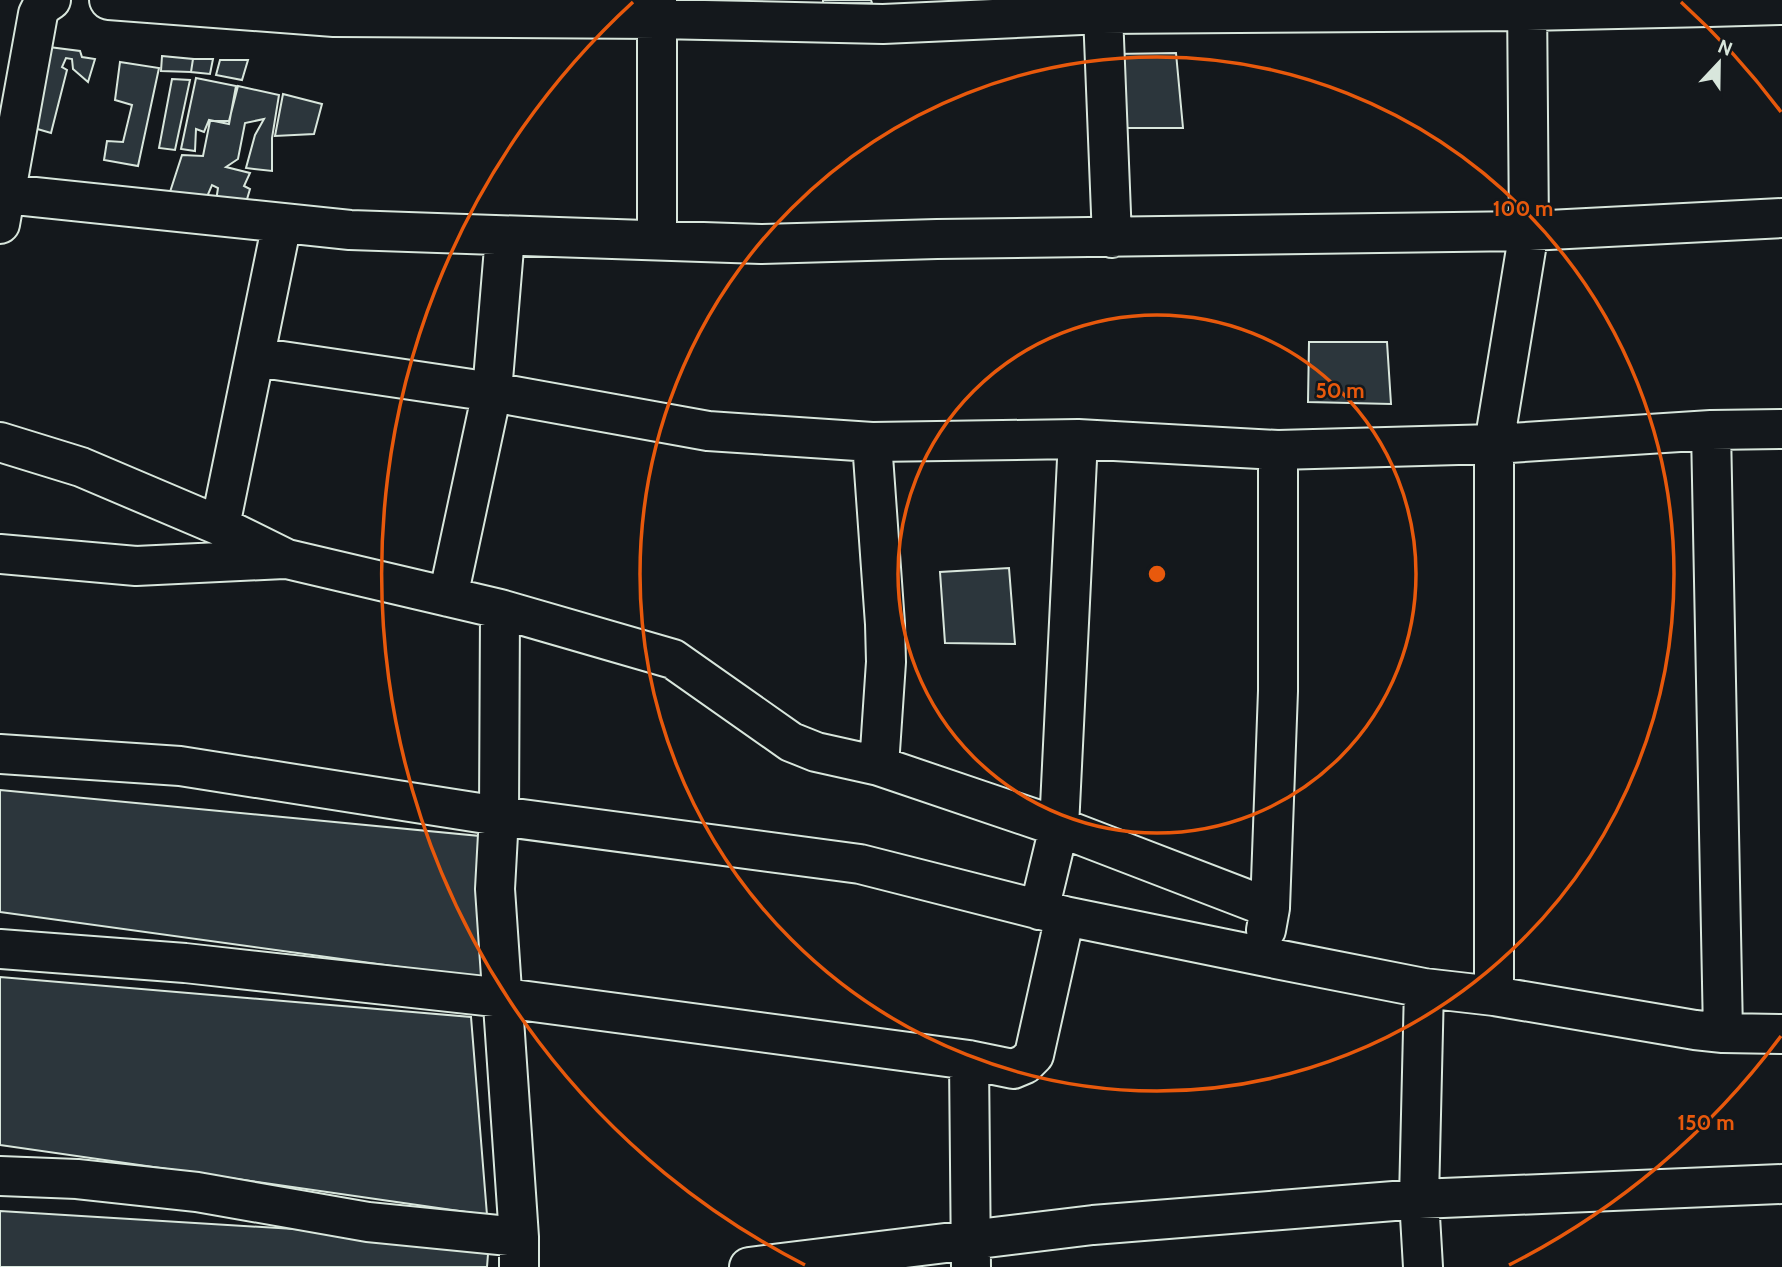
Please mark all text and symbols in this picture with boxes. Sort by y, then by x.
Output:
north arrow [1684,28,1754,98]
text: N [1715,35,1736,61]
text: 100 m [1493,196,1553,221]
text: 50 m [1315,378,1365,403]
centre of rings [1145,562,1169,586]
text: 150 m [1678,1110,1734,1135]

